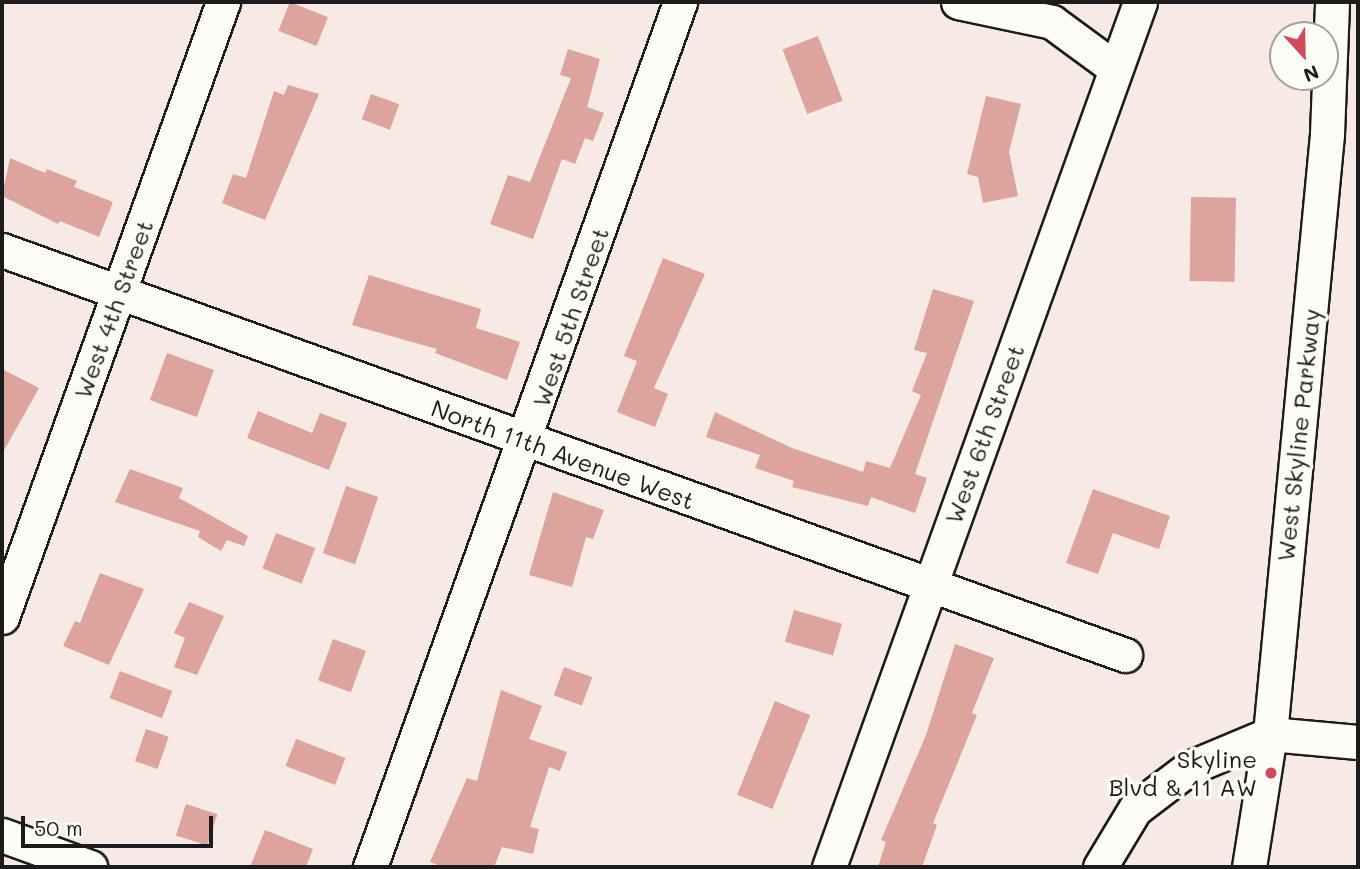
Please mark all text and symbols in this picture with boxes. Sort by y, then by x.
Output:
north arrow [1269,21,1339,91]
text: N [1300,60,1323,88]
street label: West 4th Street [67,216,159,402]
street label: West 5th Street [526,223,614,411]
street label: West Skyline Parkway [1270,307,1326,563]
street label: West 6th Street [938,341,1030,527]
street label: North 11th Avenue West [428,393,698,515]
place label: Skyline Blvd & 11 AW [1109,745,1257,801]
marker: Skyline Blvd & 11 AW [1263,765,1279,781]
scale bar [24,802,217,846]
text: 50 m [34,814,83,841]

